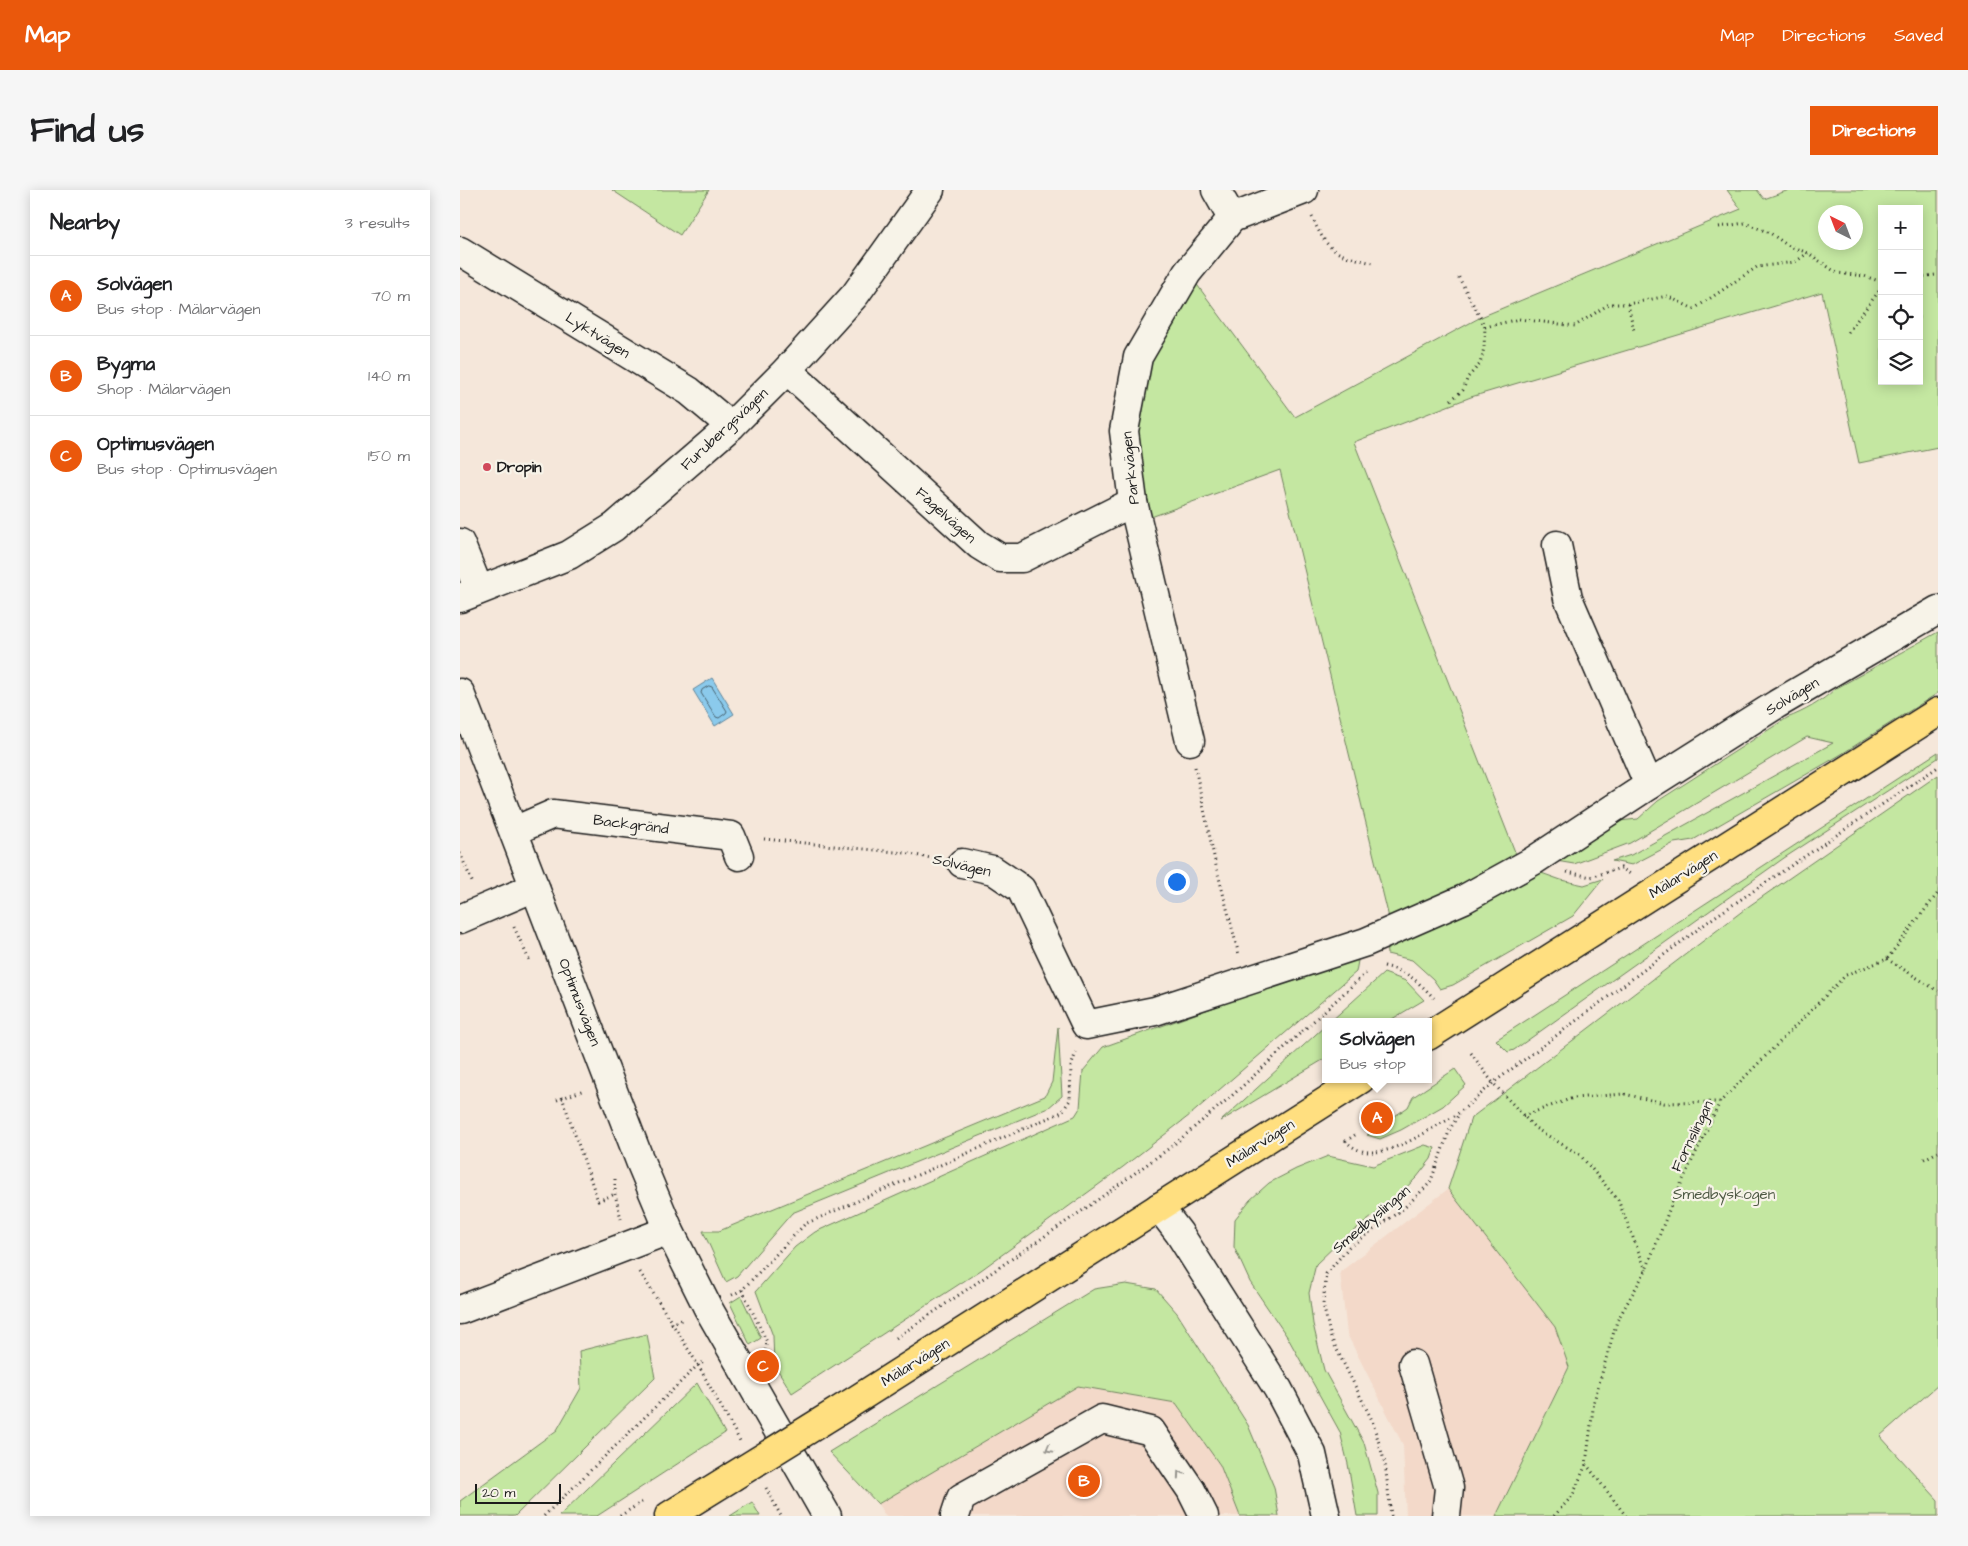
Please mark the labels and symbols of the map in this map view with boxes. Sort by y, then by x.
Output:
north arrow [1818,205,1863,250]
street label: Lyktvägen [561,307,635,365]
street label: Furubergsvägen [676,383,774,476]
street label: Parkvägen [1116,430,1146,506]
place label: Dropin [497,457,542,478]
marker: Dropin [481,461,493,473]
street label: Fågelvägen [910,482,981,549]
street label: Solvägen [1761,672,1824,722]
street label: Backgränd [592,809,670,841]
street label: Mälarvägen [1645,845,1722,905]
street label: Solvägen [930,849,994,883]
your location [1164,869,1190,895]
street label: Optimusvägen [552,955,606,1050]
street label: Fornslingan [1666,1097,1720,1176]
pin: A [1361,1099,1393,1137]
street label: Mälarvägen [1222,1114,1299,1174]
street label: Smedbyslingan [1328,1180,1416,1259]
park label: Smedbyskogen [1673,1184,1776,1206]
street label: Mälarvägen [877,1333,954,1393]
pin: C [747,1347,779,1385]
one-way arrow [1045,1443,1054,1453]
pin: B [1068,1462,1100,1500]
one-way arrow [1177,1470,1186,1479]
scale bar [475,1481,561,1504]

